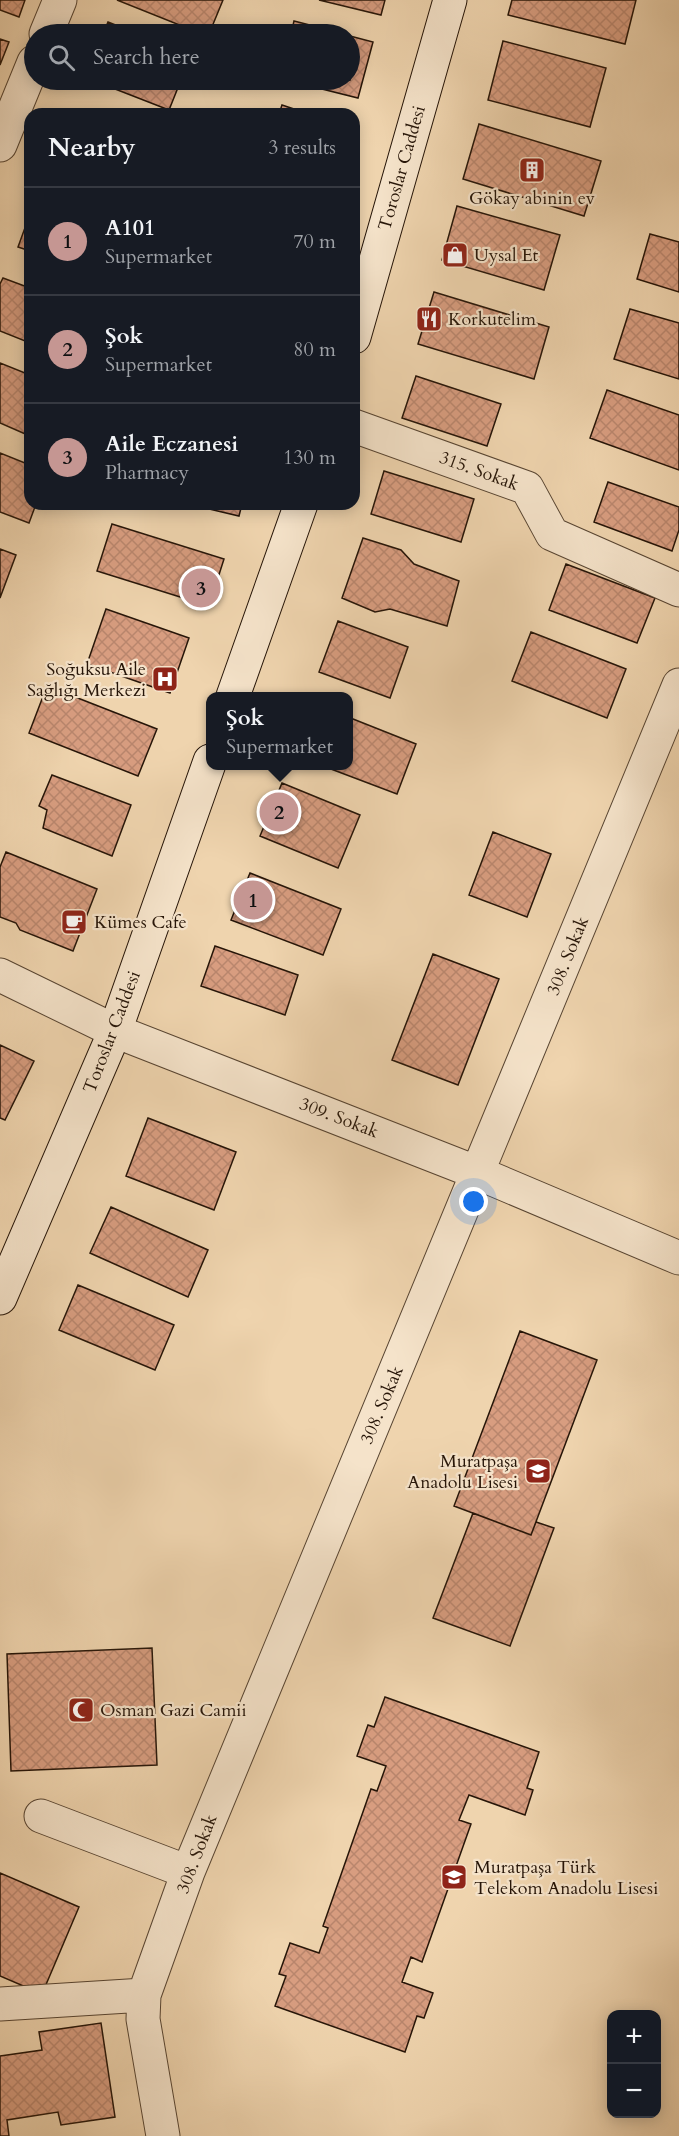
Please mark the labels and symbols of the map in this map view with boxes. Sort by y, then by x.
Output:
street label: Toroslar Caddesi [372,103,432,233]
building icon: Gökay abinin ev [517,155,547,185]
place label: Gökay abinin ev [469,186,596,211]
shop icon: Uysal Et [440,240,470,270]
place label: Uysal Et [474,243,539,268]
restaurant icon: Korkutelim [414,304,444,334]
place label: Korkutelim [448,307,537,332]
street label: 315. Sokak [436,445,523,497]
pin: 3 [182,566,220,610]
place label: Soğuksu Aile Sağlığı Merkezi [27,657,146,703]
hospital icon: Soğuksu Aile Sağlığı Merkezi [150,664,180,694]
pin: 2 [260,790,298,834]
pin: 1 [234,878,272,922]
cafe icon: Kümes Cafe [59,907,89,937]
place label: Kümes Cafe [94,910,187,935]
street label: 308. Sokak [541,913,595,999]
street label: Toroslar Caddesi [77,967,147,1097]
street label: 309. Sokak [296,1091,382,1145]
your location [459,1187,488,1216]
street label: 308. Sokak [354,1362,410,1448]
place label: Muratpaşa Anadolu Lisesi [407,1449,518,1495]
school or university icon: Muratpaşa Anadolu Lisesi [523,1456,553,1486]
mosque icon: Osman Gazi Camii [66,1695,96,1725]
place label: Osman Gazi Camii [100,1698,247,1723]
street label: 308. Sokak [170,1811,224,1897]
place label: Muratpaşa Türk Telekom Anadolu Lisesi [474,1855,658,1901]
school or university icon: Muratpaşa Türk Telekom Anadolu Lisesi [439,1862,469,1892]

